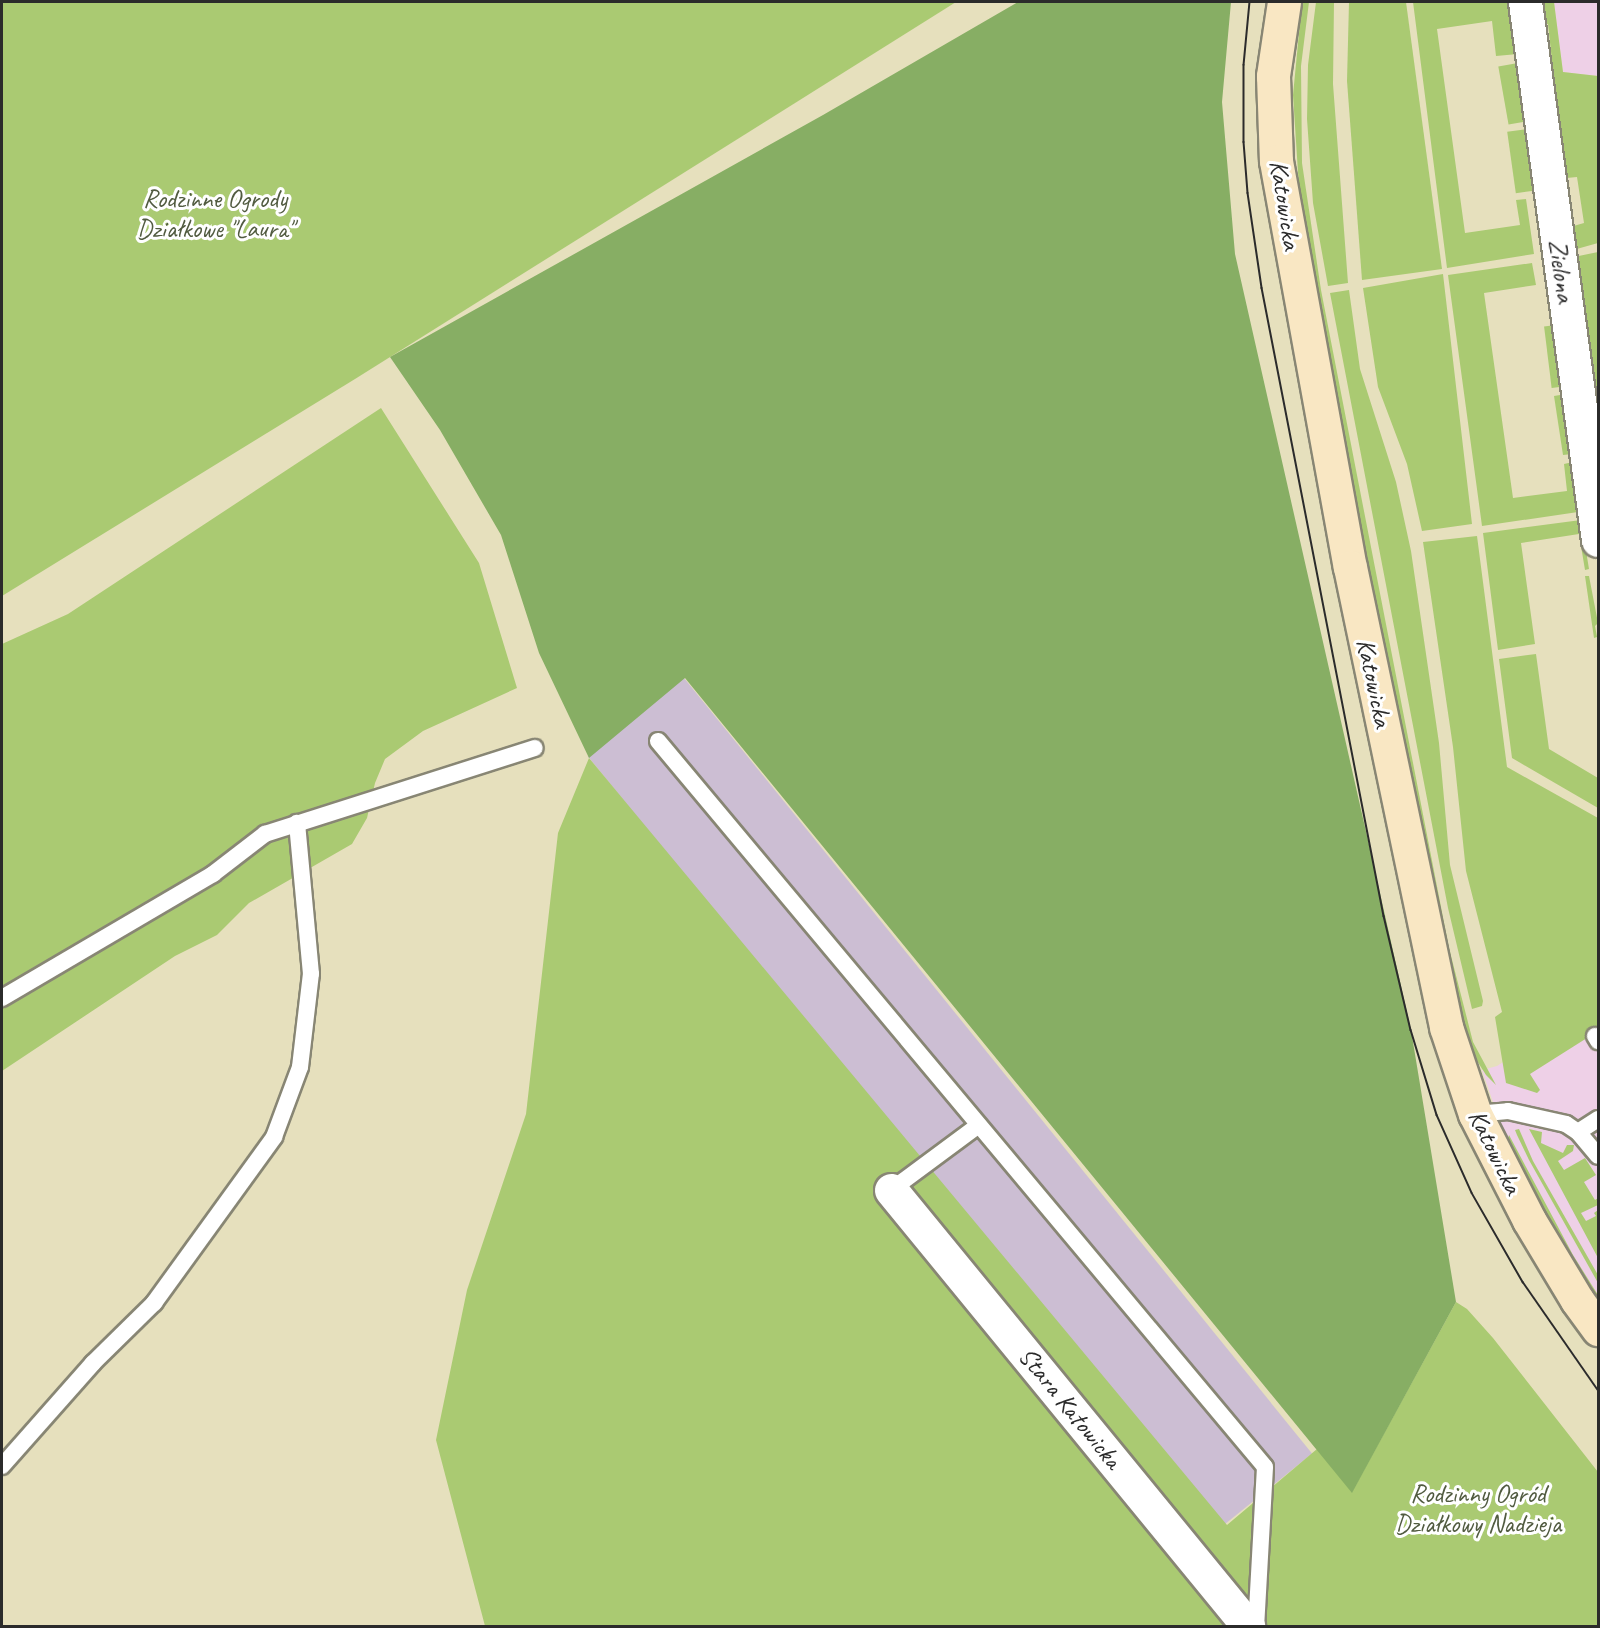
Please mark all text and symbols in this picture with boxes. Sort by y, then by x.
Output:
street label: Katowicka [1263,158,1307,252]
park label: Rodzinne Ogrody Działkowe "Laura" [137,183,293,244]
street label: Zielona [1541,237,1581,305]
street label: Katowicka [1349,636,1399,730]
street label: Katowicka [1461,1105,1529,1199]
street label: Stara Katowicka [1011,1340,1129,1476]
park label: Rodzinny Ogród Działkowy Nadzieja [1394,1478,1562,1540]

